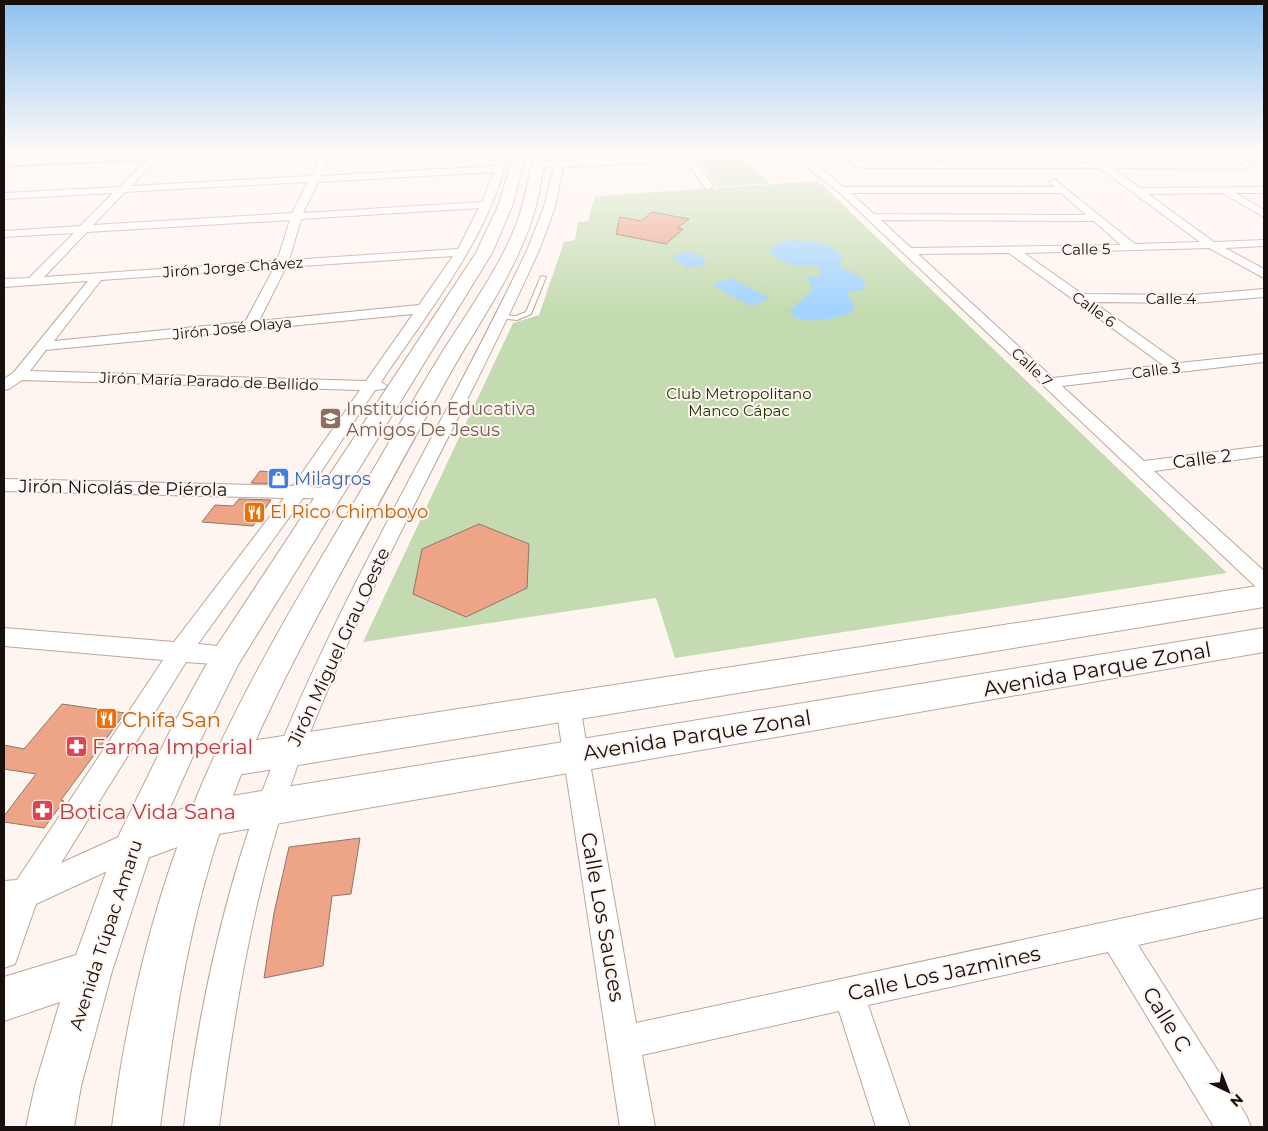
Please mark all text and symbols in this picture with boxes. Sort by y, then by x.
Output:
street label: Calle 5 [1061,239,1111,259]
street label: Jirón Jorge Chávez [161,253,304,281]
street label: Calle 6 [1068,287,1120,331]
street label: Calle 4 [1146,289,1196,308]
street label: Jirón José Olaya [170,312,293,344]
street label: Calle 7 [1008,343,1057,391]
street label: Calle 3 [1131,358,1181,382]
street label: Jirón María Parado de Bellido [98,368,319,394]
park label: Club Metropolitano Manco Cápac [666,384,812,420]
place label: Institución Educativa Amigos De Jesus [346,398,536,441]
school or university icon: Institución Educativa Amigos De Jesus [318,407,342,431]
street label: Calle 2 [1172,445,1232,473]
shop icon: Milagros [266,467,290,491]
place label: Milagros [294,468,371,490]
street label: Jirón Nicolás de Piérola [17,475,228,501]
restaurant icon: El Rico Chimboyo [242,500,266,524]
place label: El Rico Chimboyo [270,501,428,523]
street label: Jirón Miguel Grau Oeste [283,544,395,751]
street label: Avenida Parque Zonal [981,637,1213,701]
street label: Avenida Parque Zonal [581,705,813,765]
restaurant icon: Chifa San [94,707,118,731]
place label: Chifa San [122,707,221,732]
pharmacy icon: Farma Imperial [64,734,88,758]
place label: Farma Imperial [92,734,253,759]
pharmacy icon: Botica Vida Sana [31,799,55,823]
place label: Botica Vida Sana [59,799,236,824]
street label: Calle Los Sauces [576,830,630,1004]
street label: Avenida Túpac Amaru [65,837,147,1033]
street label: Calle Los Jazmines [845,940,1043,1006]
street label: Calle C [1137,982,1197,1056]
north arrow [1203,1066,1253,1116]
text: N [1227,1090,1247,1111]

